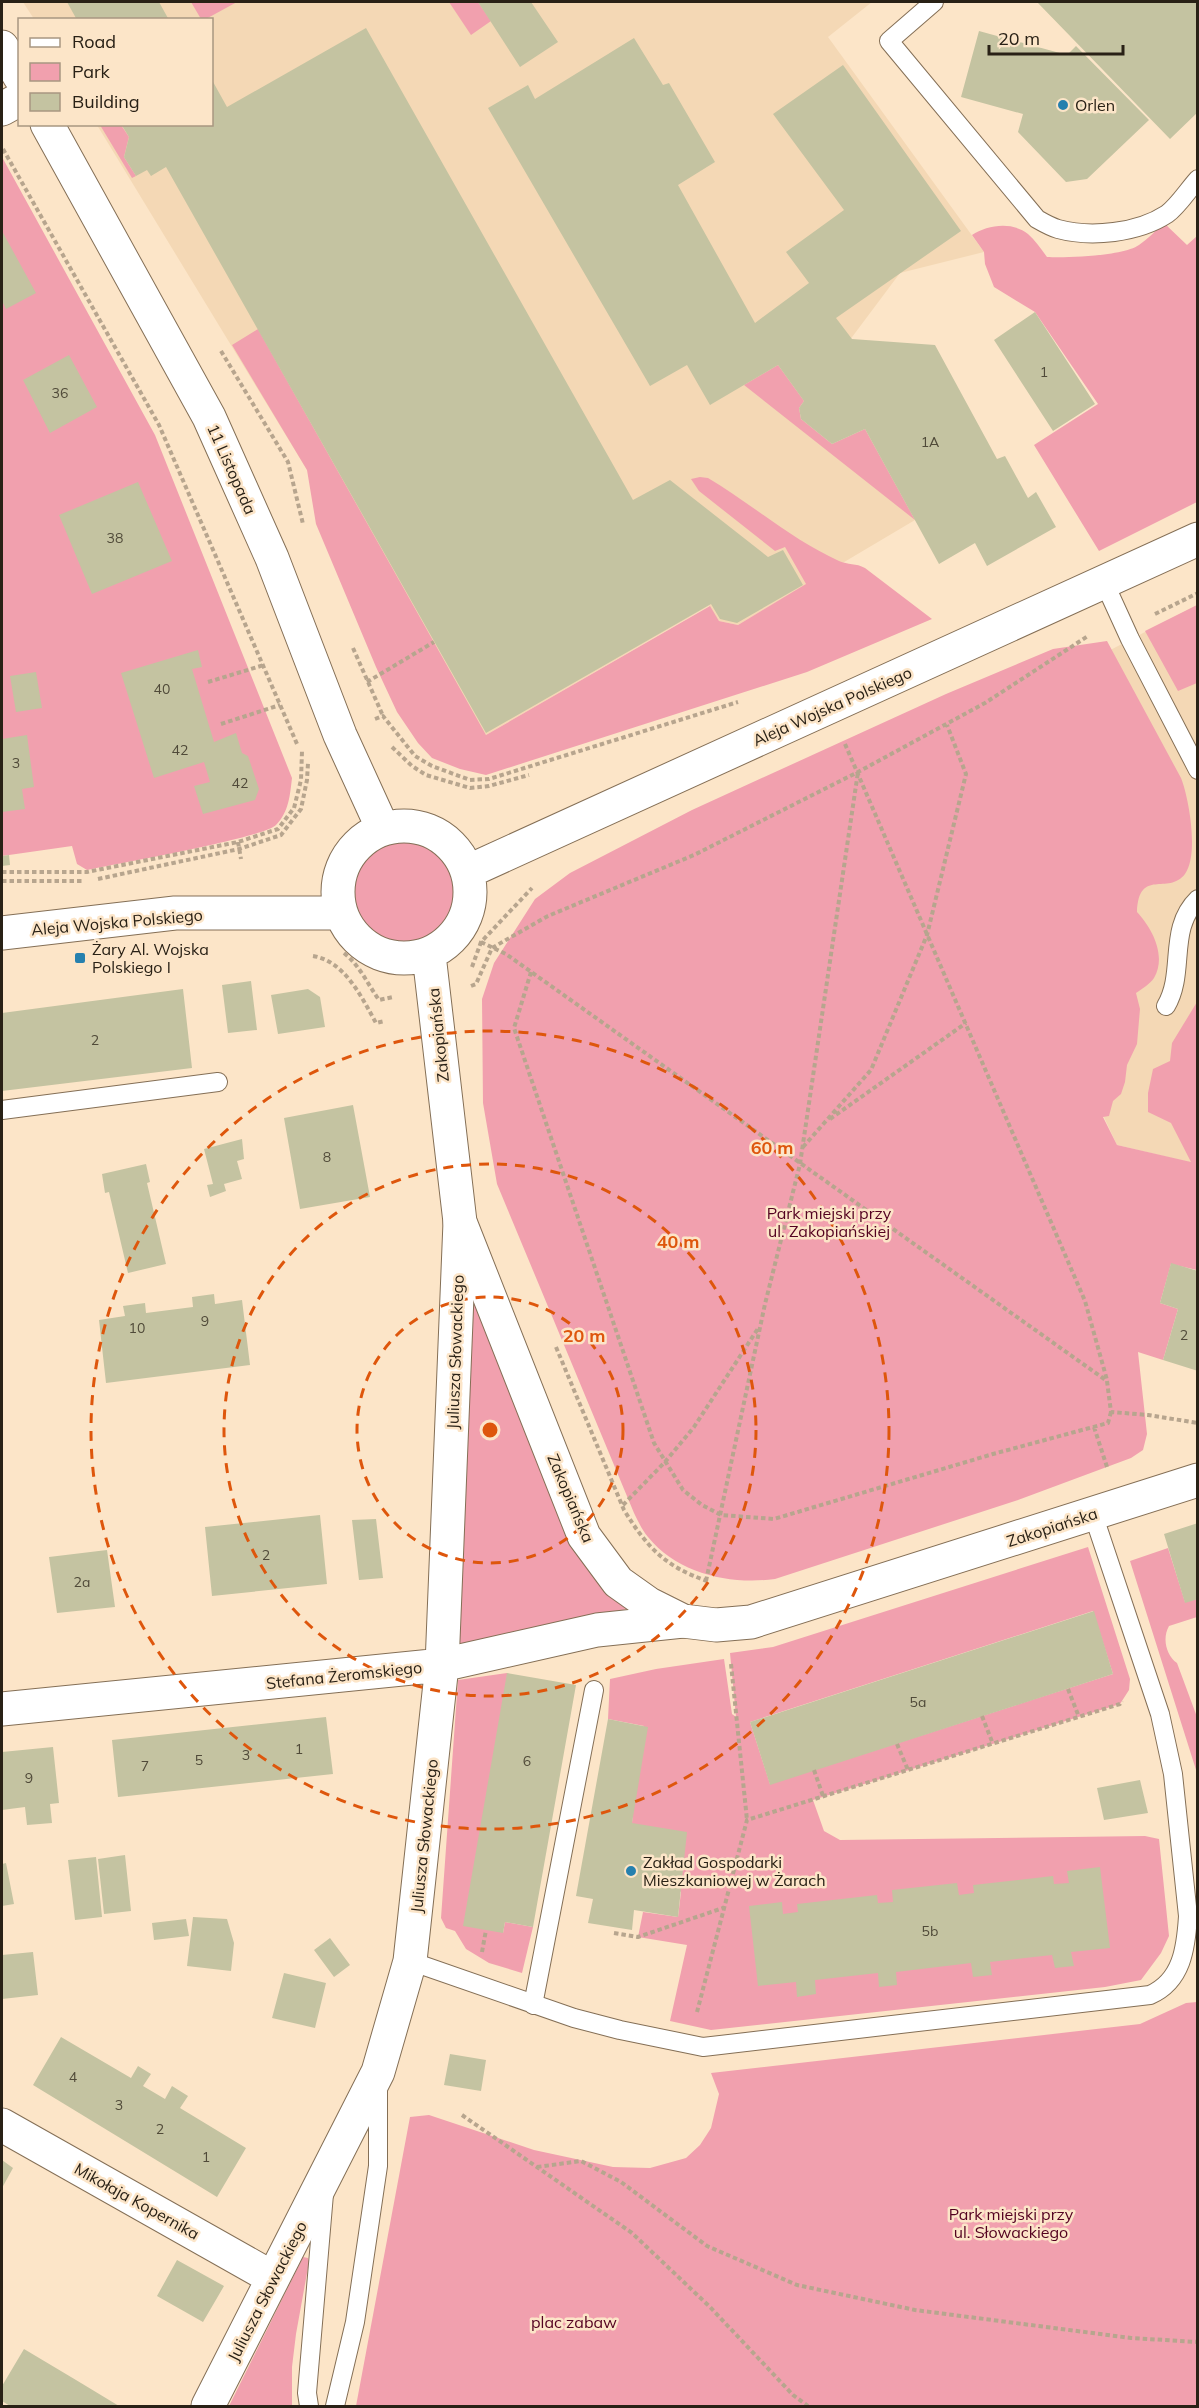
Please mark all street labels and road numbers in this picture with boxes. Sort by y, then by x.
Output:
street label: 11 Listopada [203,421,261,517]
street label: Aleja Wojska Polskiego [749,662,915,750]
street label: Aleja Wojska Polskiego [30,905,204,939]
street label: Zakopiańska [423,987,453,1083]
street label: Juliusza Słowackiego [442,1274,468,1430]
street label: Zakopiańska [543,1451,599,1545]
street label: Zakopiańska [1004,1503,1100,1551]
street label: Stefana Żeromskiego [265,1657,423,1693]
street label: Juliusza Słowackiego [406,1758,442,1914]
street label: Mikołaja Kopernika [71,2158,203,2244]
street label: Juliusza Słowackiego [223,2217,311,2365]

